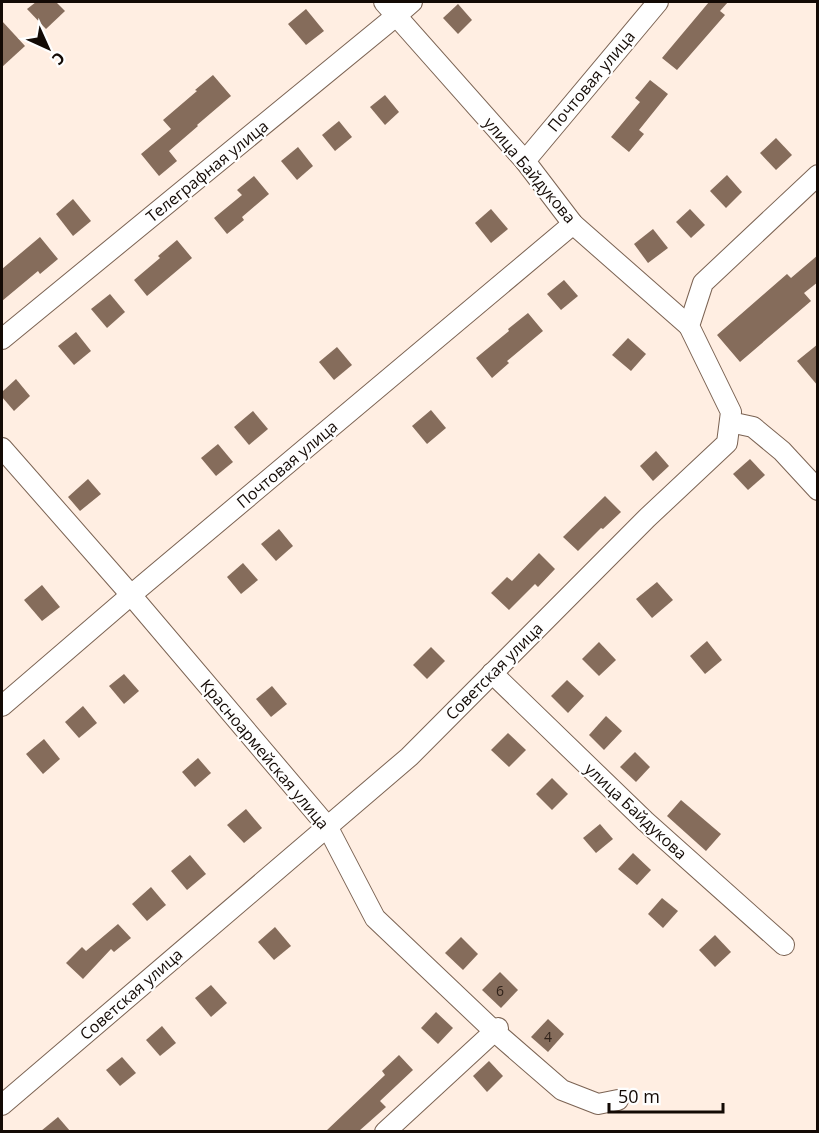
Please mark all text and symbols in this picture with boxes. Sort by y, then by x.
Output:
north arrow [18,18,78,78]
street label: Почтовая улица [542,26,640,136]
text: С [47,47,70,70]
street label: улица Байдукова [479,112,581,228]
street label: Телеграфная улица [141,115,273,227]
street label: Почтовая улица [232,415,342,513]
street label: Советская улица [440,617,548,725]
street label: Красноармейская улица [196,674,334,834]
street label: улица Байдукова [580,758,692,864]
street label: Советская улица [75,943,187,1045]
house number: 6 [496,981,504,1000]
house number: 4 [544,1027,552,1046]
scale bar [609,1076,723,1114]
text: 50 m [618,1084,660,1108]

